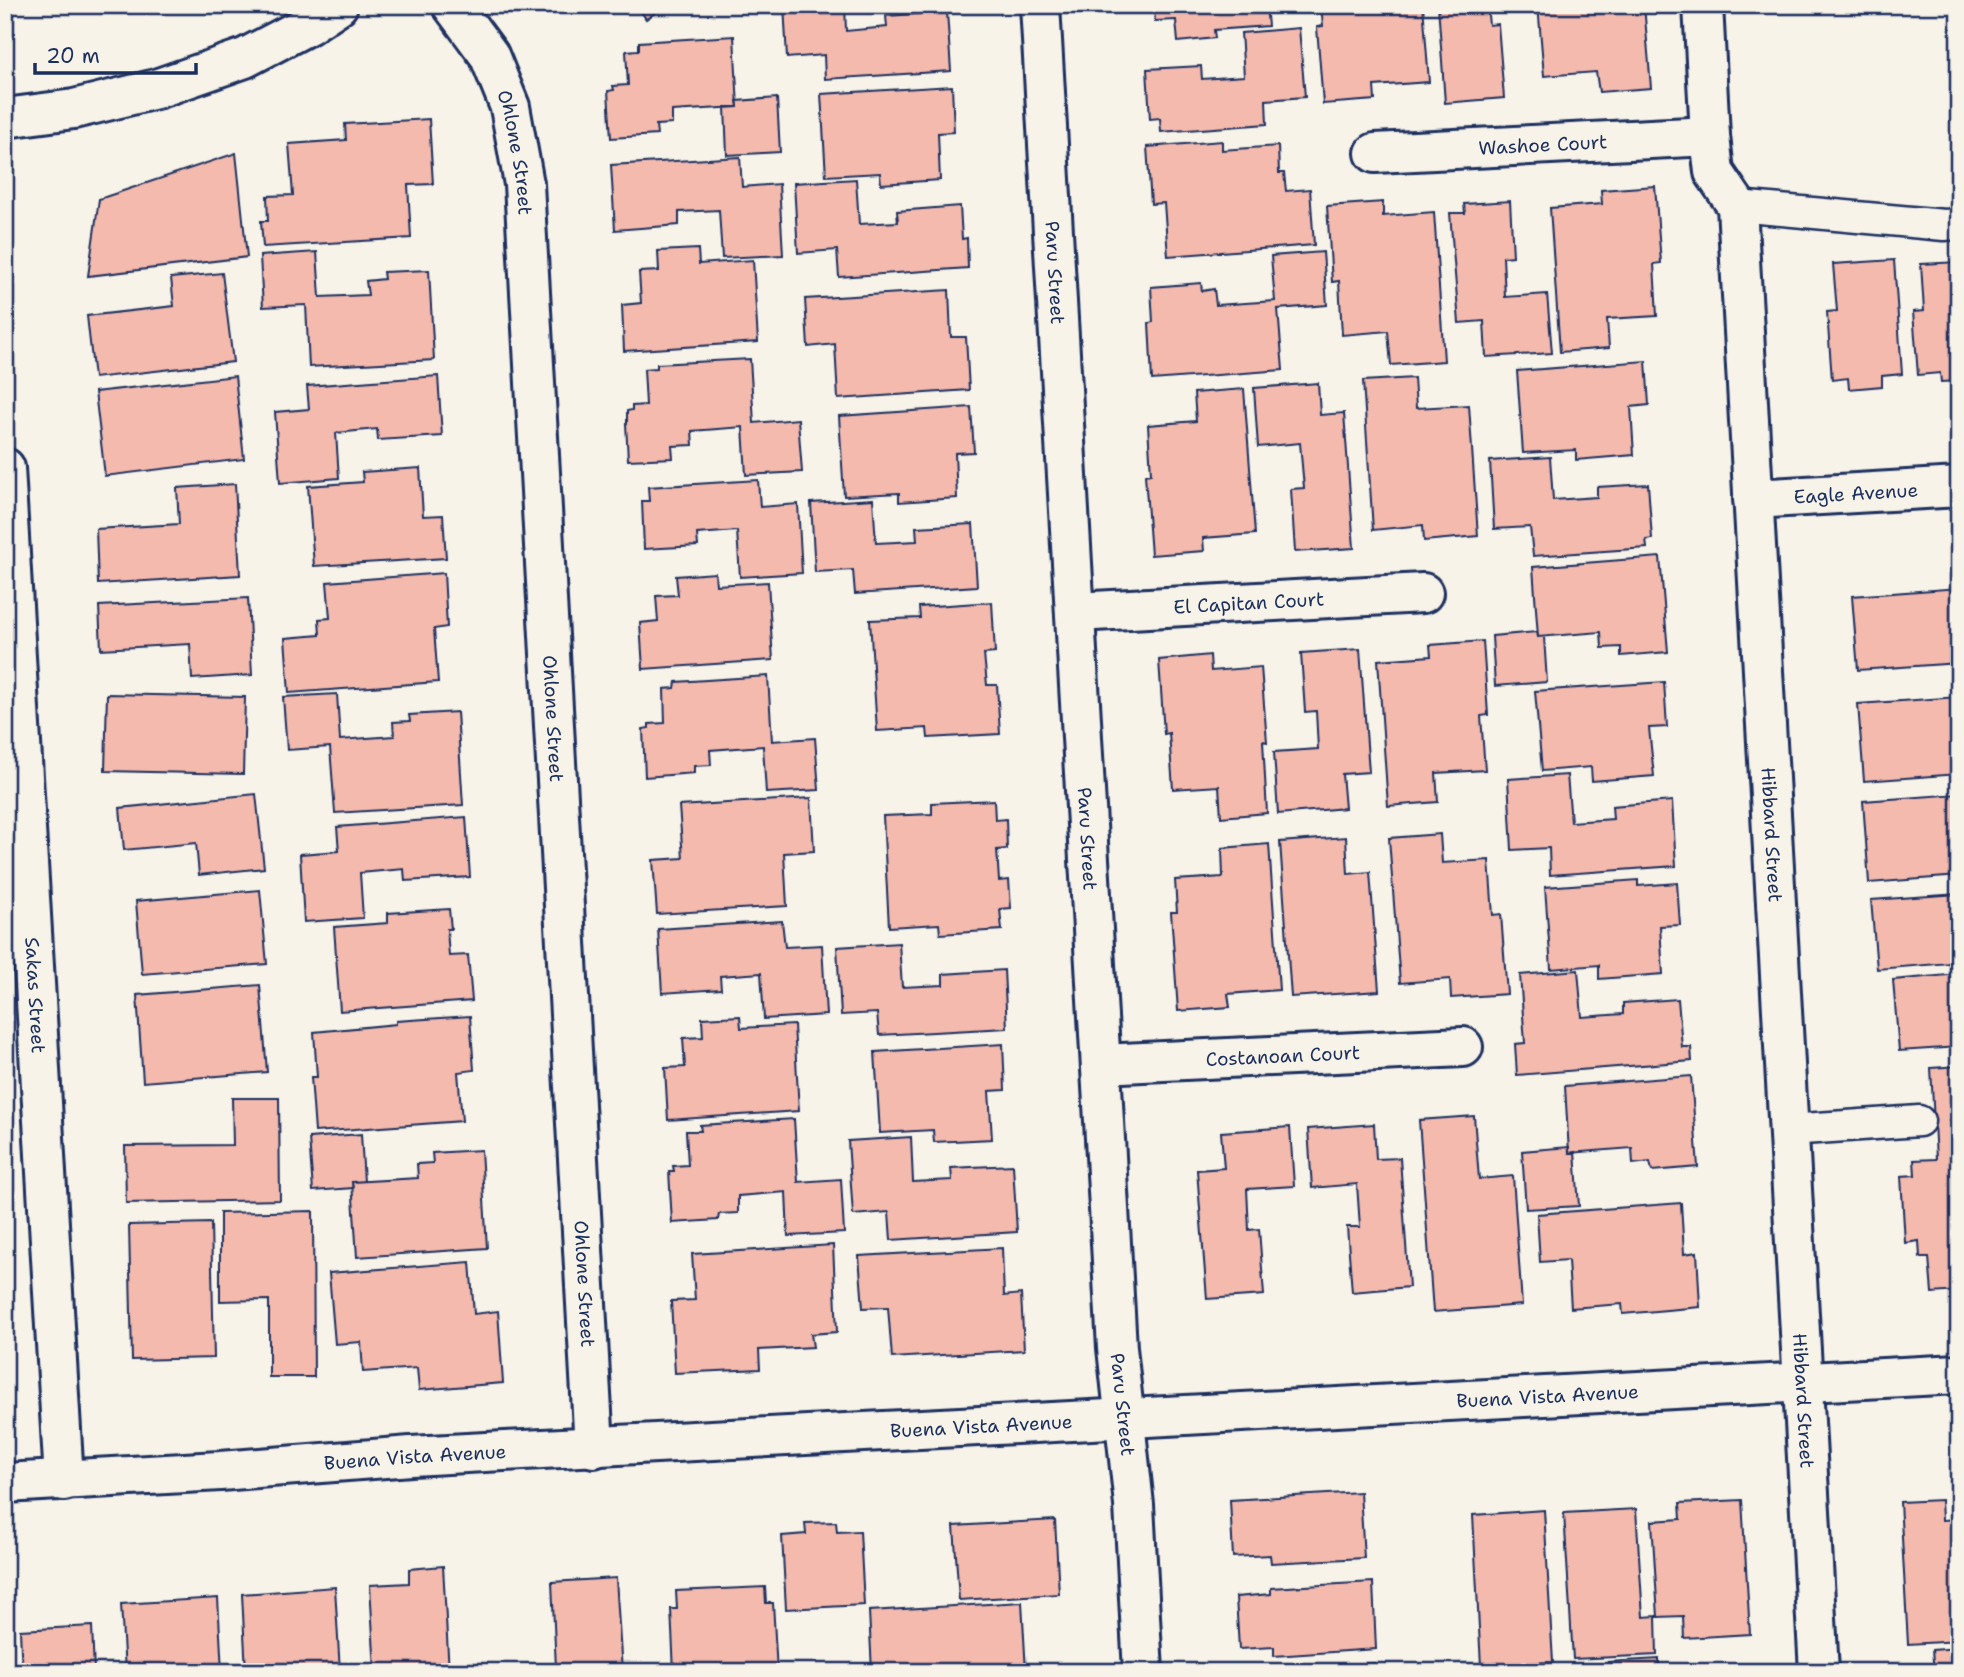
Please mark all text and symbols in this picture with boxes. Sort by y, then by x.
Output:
scale bar [35,32,196,76]
text: 20 m [46,42,100,70]
street label: Ohlone Street [491,86,538,216]
street label: Washoe Court [1478,129,1608,161]
street label: Paru Street [1039,220,1070,325]
street label: Eagle Avenue [1793,477,1919,510]
street label: El Capitan Court [1173,586,1325,620]
street label: Ohlone Street [537,655,569,783]
street label: Hibbard Street [1755,766,1788,903]
street label: Paru Street [1072,786,1103,891]
street label: Sakas Street [19,936,51,1054]
street label: Costanoan Court [1205,1040,1361,1072]
street label: Ohlone Street [568,1220,600,1348]
street label: Hibbard Street [1787,1332,1820,1469]
street label: Paru Street [1105,1352,1141,1457]
street label: Buena Vista Avenue [1456,1379,1639,1414]
street label: Buena Vista Avenue [890,1409,1073,1444]
street label: Buena Vista Avenue [323,1439,507,1476]

